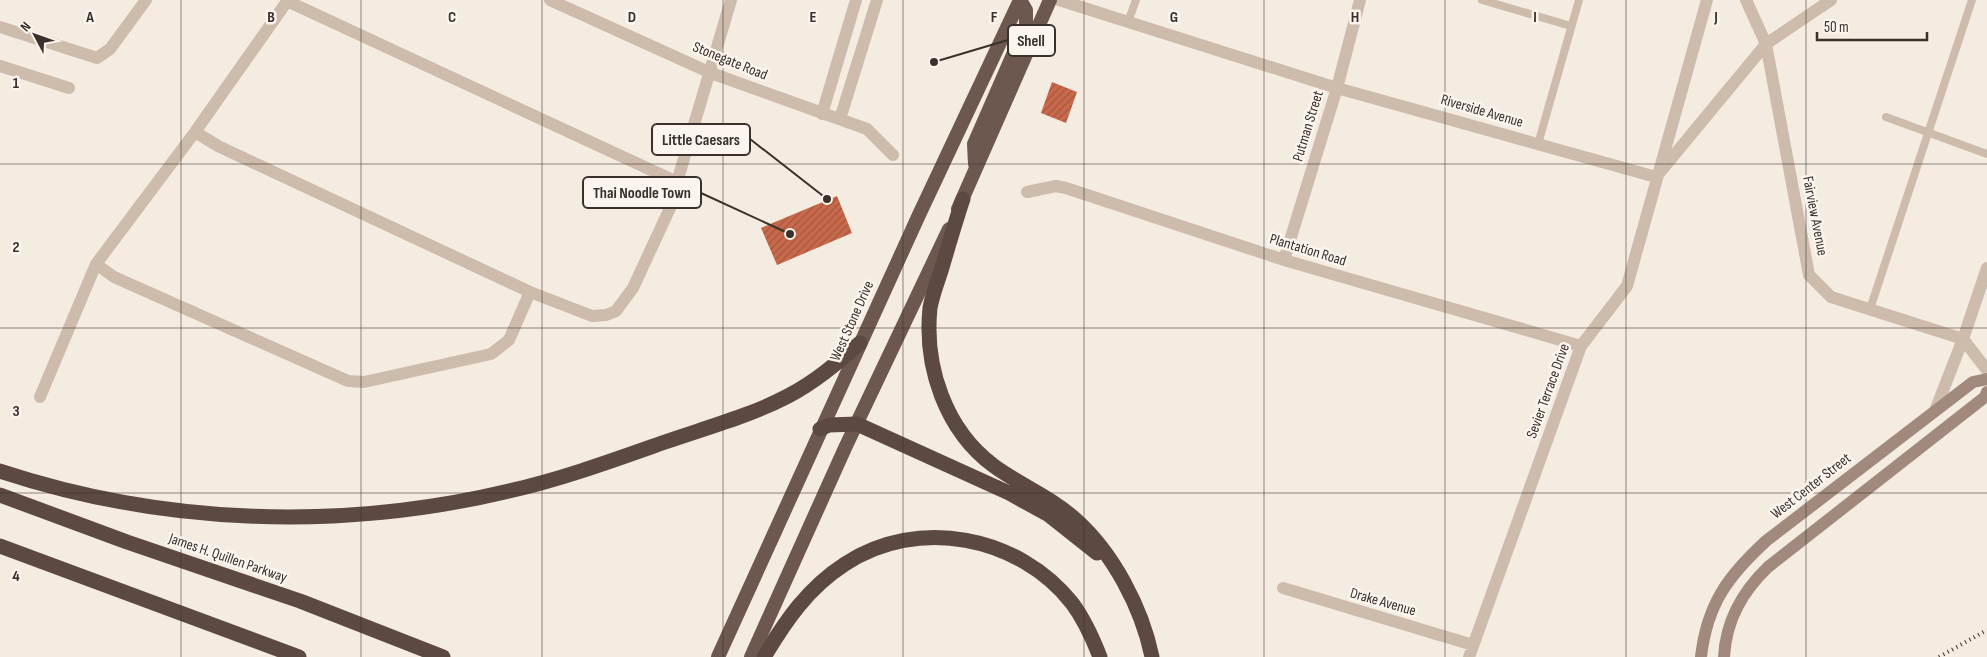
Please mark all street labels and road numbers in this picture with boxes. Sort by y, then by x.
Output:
street label: Stonegate Road [690,37,770,85]
street label: Putman Street [1288,88,1328,164]
street label: Riverside Avenue [1439,90,1525,132]
street label: Fairview Avenue [1798,175,1832,257]
street label: Plantation Road [1267,229,1349,271]
street label: West Stone Drive [826,278,878,364]
street label: Sevier Terrace Drive [1522,341,1574,441]
street label: West Center Street [1767,449,1855,523]
street label: James H. Quillen Parkway [166,529,290,587]
street label: Drake Avenue [1348,584,1418,620]

